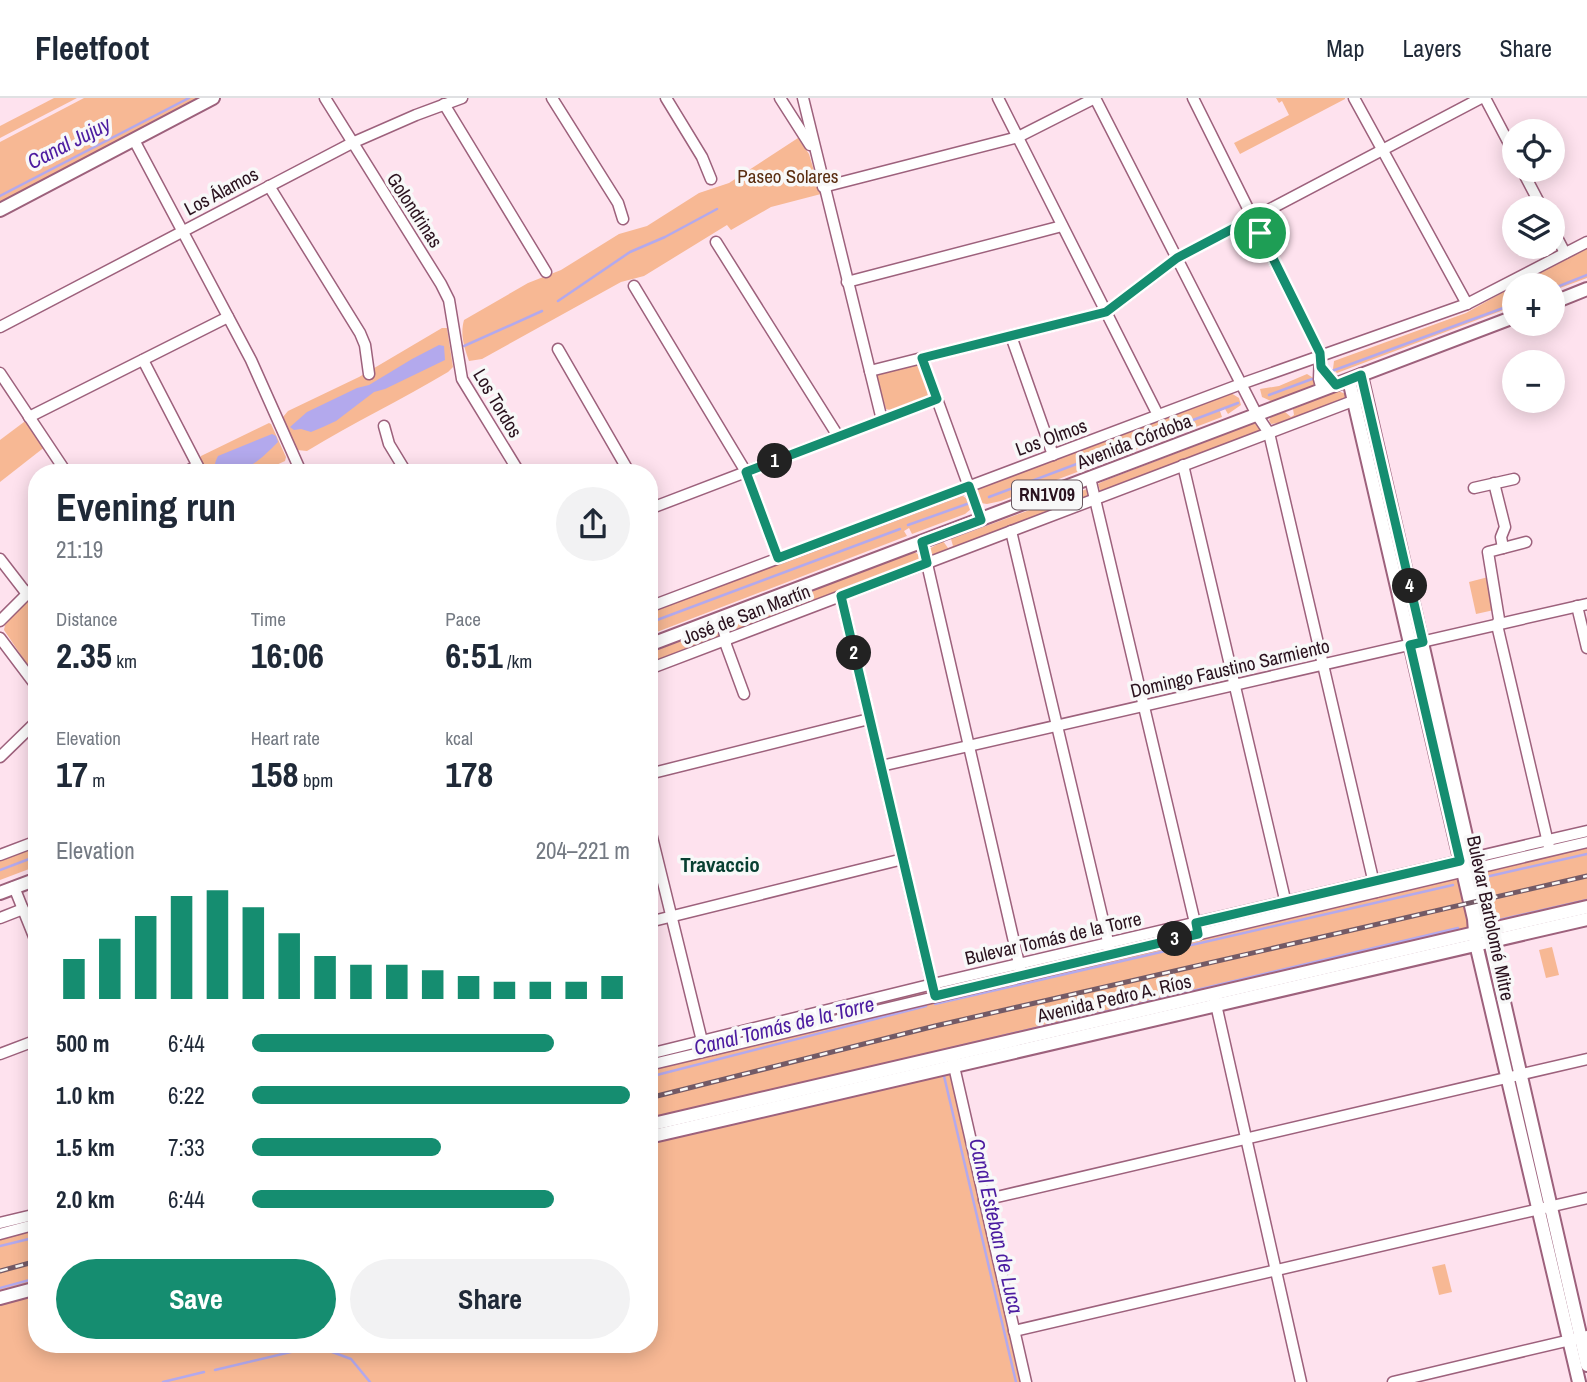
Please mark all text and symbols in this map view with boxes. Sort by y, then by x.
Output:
text: Fleetfoot [35,26,149,70]
text: Map [1326,32,1364,64]
text: Layers [1402,32,1461,64]
text: Share [1499,32,1552,64]
water label: Canal Jujuy [22,109,117,176]
map controls [1502,119,1565,413]
button: locate [1502,119,1565,182]
street label: Los Álamos [179,161,263,221]
park label: Paseo Solares [737,163,839,189]
street label: Golondrinas [381,167,449,253]
button: layers [1502,196,1565,259]
pin [1230,203,1290,263]
icon: arrive [1241,214,1279,252]
button: + [1502,273,1565,336]
button: − [1502,350,1565,413]
street label: Los Tordos [467,364,529,442]
street label: Avenida Córdoba [1072,407,1195,475]
street label: Los Olmos [1012,412,1091,462]
pin: 1 [758,444,792,478]
text: 1 [770,447,779,473]
road number: RN1V09 [1012,480,1082,510]
text: Evening run [56,482,236,533]
button: share [556,487,630,561]
text: 21:19 [56,534,103,565]
pin: 4 [1392,568,1428,603]
text: 4 [1405,572,1414,598]
street label: José de San Martín [678,578,814,650]
text: Distance [56,606,117,632]
text: Time [251,606,286,632]
text: Pace [445,606,481,632]
text: 2.35 [56,632,112,679]
text: 16:06 [251,632,324,679]
text: 6:51 [445,632,503,679]
street label: Domingo Faustino Sarmiento [1128,632,1332,704]
pin: 2 [836,636,872,670]
text: 2 [849,639,858,665]
text: km [112,648,137,674]
text: /km [503,648,532,674]
text: Elevation [56,725,121,751]
text: Heart rate [251,725,320,751]
text: kcal [445,725,473,751]
text: 17 [56,751,88,798]
text: 158 [251,751,299,798]
text: 178 [445,751,493,798]
text: m [88,767,105,793]
text: bpm [299,767,333,793]
street label: Bulevar Bartolomé Mitre [1461,833,1521,1003]
text: Elevation [56,835,135,866]
text: 204–221 m [536,835,630,866]
district label: Travaccio [680,850,760,879]
street label: Bulevar Tomás de la Torre [962,905,1144,971]
pin: 3 [1158,922,1192,956]
text: 3 [1170,925,1179,951]
street label: Avenida Pedro A. Ríos [1033,968,1194,1029]
water label: Canal Tomás de la Torre [691,989,877,1062]
text: 500 m [56,1028,109,1059]
text: 6:44 [168,1028,205,1059]
text: 1.0 km [56,1080,115,1111]
text: 6:22 [168,1080,205,1111]
text: 1.5 km [56,1132,115,1163]
text: 7:33 [168,1132,205,1163]
water label: Canal Esteban de Luca [962,1135,1031,1316]
text: 2.0 km [56,1184,115,1215]
text: 6:44 [168,1184,205,1215]
button: Save [56,1259,336,1339]
button: Share [350,1259,630,1339]

